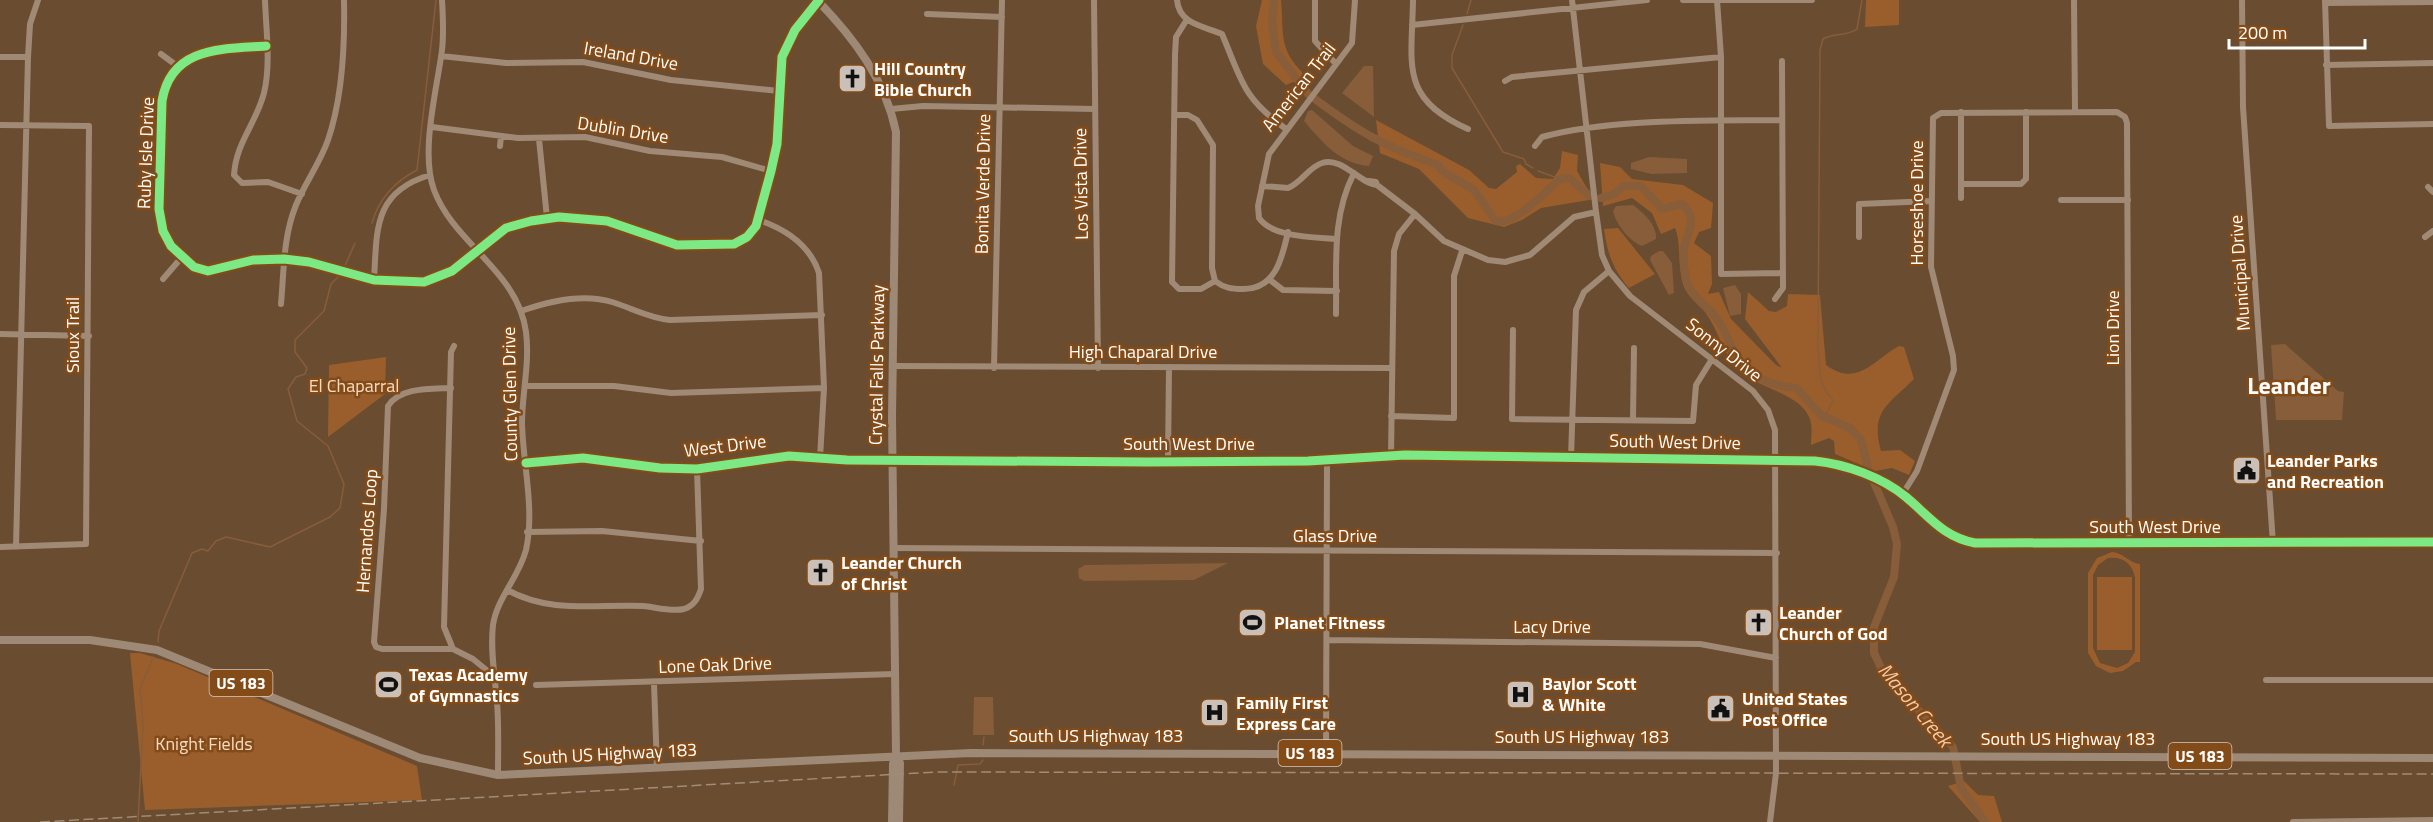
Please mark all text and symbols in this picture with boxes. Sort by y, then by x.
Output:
scale bar [2229,12,2366,50]
text: 200 m [2238,19,2287,46]
street label: Ireland Drive [582,34,680,77]
street label: American Trail [1255,36,1342,137]
place label: Hill Country Bible Church [874,55,972,103]
church icon: Hill Country Bible Church [837,63,869,95]
street label: Ruby Isle Drive [130,97,161,209]
street label: Dublin Drive [576,109,670,150]
street label: Bonita Verde Drive [968,114,997,254]
street label: Los Vista Drive [1066,128,1095,240]
street label: Horseshoe Drive [1903,140,1930,266]
street label: Municipal Drive [2222,214,2257,332]
street label: Crystal Falls Parkway [862,284,891,446]
street label: Lion Drive [2099,290,2126,366]
street label: Sioux Trail [59,297,86,373]
street label: Sonny Drive [1680,311,1768,388]
street label: County Glen Drive [495,326,524,462]
street label: High Chaparal Drive [1069,338,1217,365]
district label: Leander [2247,367,2331,403]
park label: El Chaparral [309,372,399,399]
street label: West Drive [682,427,768,464]
street label: South West Drive [1609,427,1741,456]
street label: South West Drive [1123,430,1255,457]
place label: Leander Parks and Recreation [2267,447,2384,495]
public building icon: Leander Parks and Recreation [2230,455,2262,487]
street label: Hernandos Loop [349,468,384,594]
street label: South West Drive [2089,513,2221,540]
street label: Glass Drive [1293,522,1377,549]
place label: Leander Church of Christ [841,549,962,597]
church icon: Leander Church of Christ [804,557,836,589]
place label: Leander Church of God [1779,599,1888,647]
sports icon: Planet Fitness [1237,607,1269,639]
church icon: Leander Church of God [1742,607,1774,639]
place label: Planet Fitness [1274,609,1385,636]
street label: Lacy Drive [1513,613,1591,640]
street label: Lone Oak Drive [658,649,772,680]
water label: Mason Creek [1871,656,1961,755]
place label: Texas Academy of Gymnastics [409,661,528,709]
sports icon: Texas Academy of Gymnastics [372,669,404,701]
road number: US 183 [210,670,272,696]
place label: Baylor Scott & White [1542,670,1637,718]
hospital icon: Baylor Scott & White [1505,678,1537,710]
place label: United States Post Office [1742,685,1848,733]
place label: Family First Express Care [1236,689,1336,737]
public building icon: United States Post Office [1705,693,1737,725]
hospital icon: Family First Express Care [1199,697,1231,729]
street label: South US Highway 183 [1009,722,1183,749]
street label: South US Highway 183 [1495,723,1669,750]
street label: South US Highway 183 [1981,725,2155,752]
park label: Knight Fields [155,730,253,757]
street label: South US Highway 183 [522,735,698,772]
road number: US 183 [1278,740,1342,766]
road number: US 183 [2168,743,2232,769]

